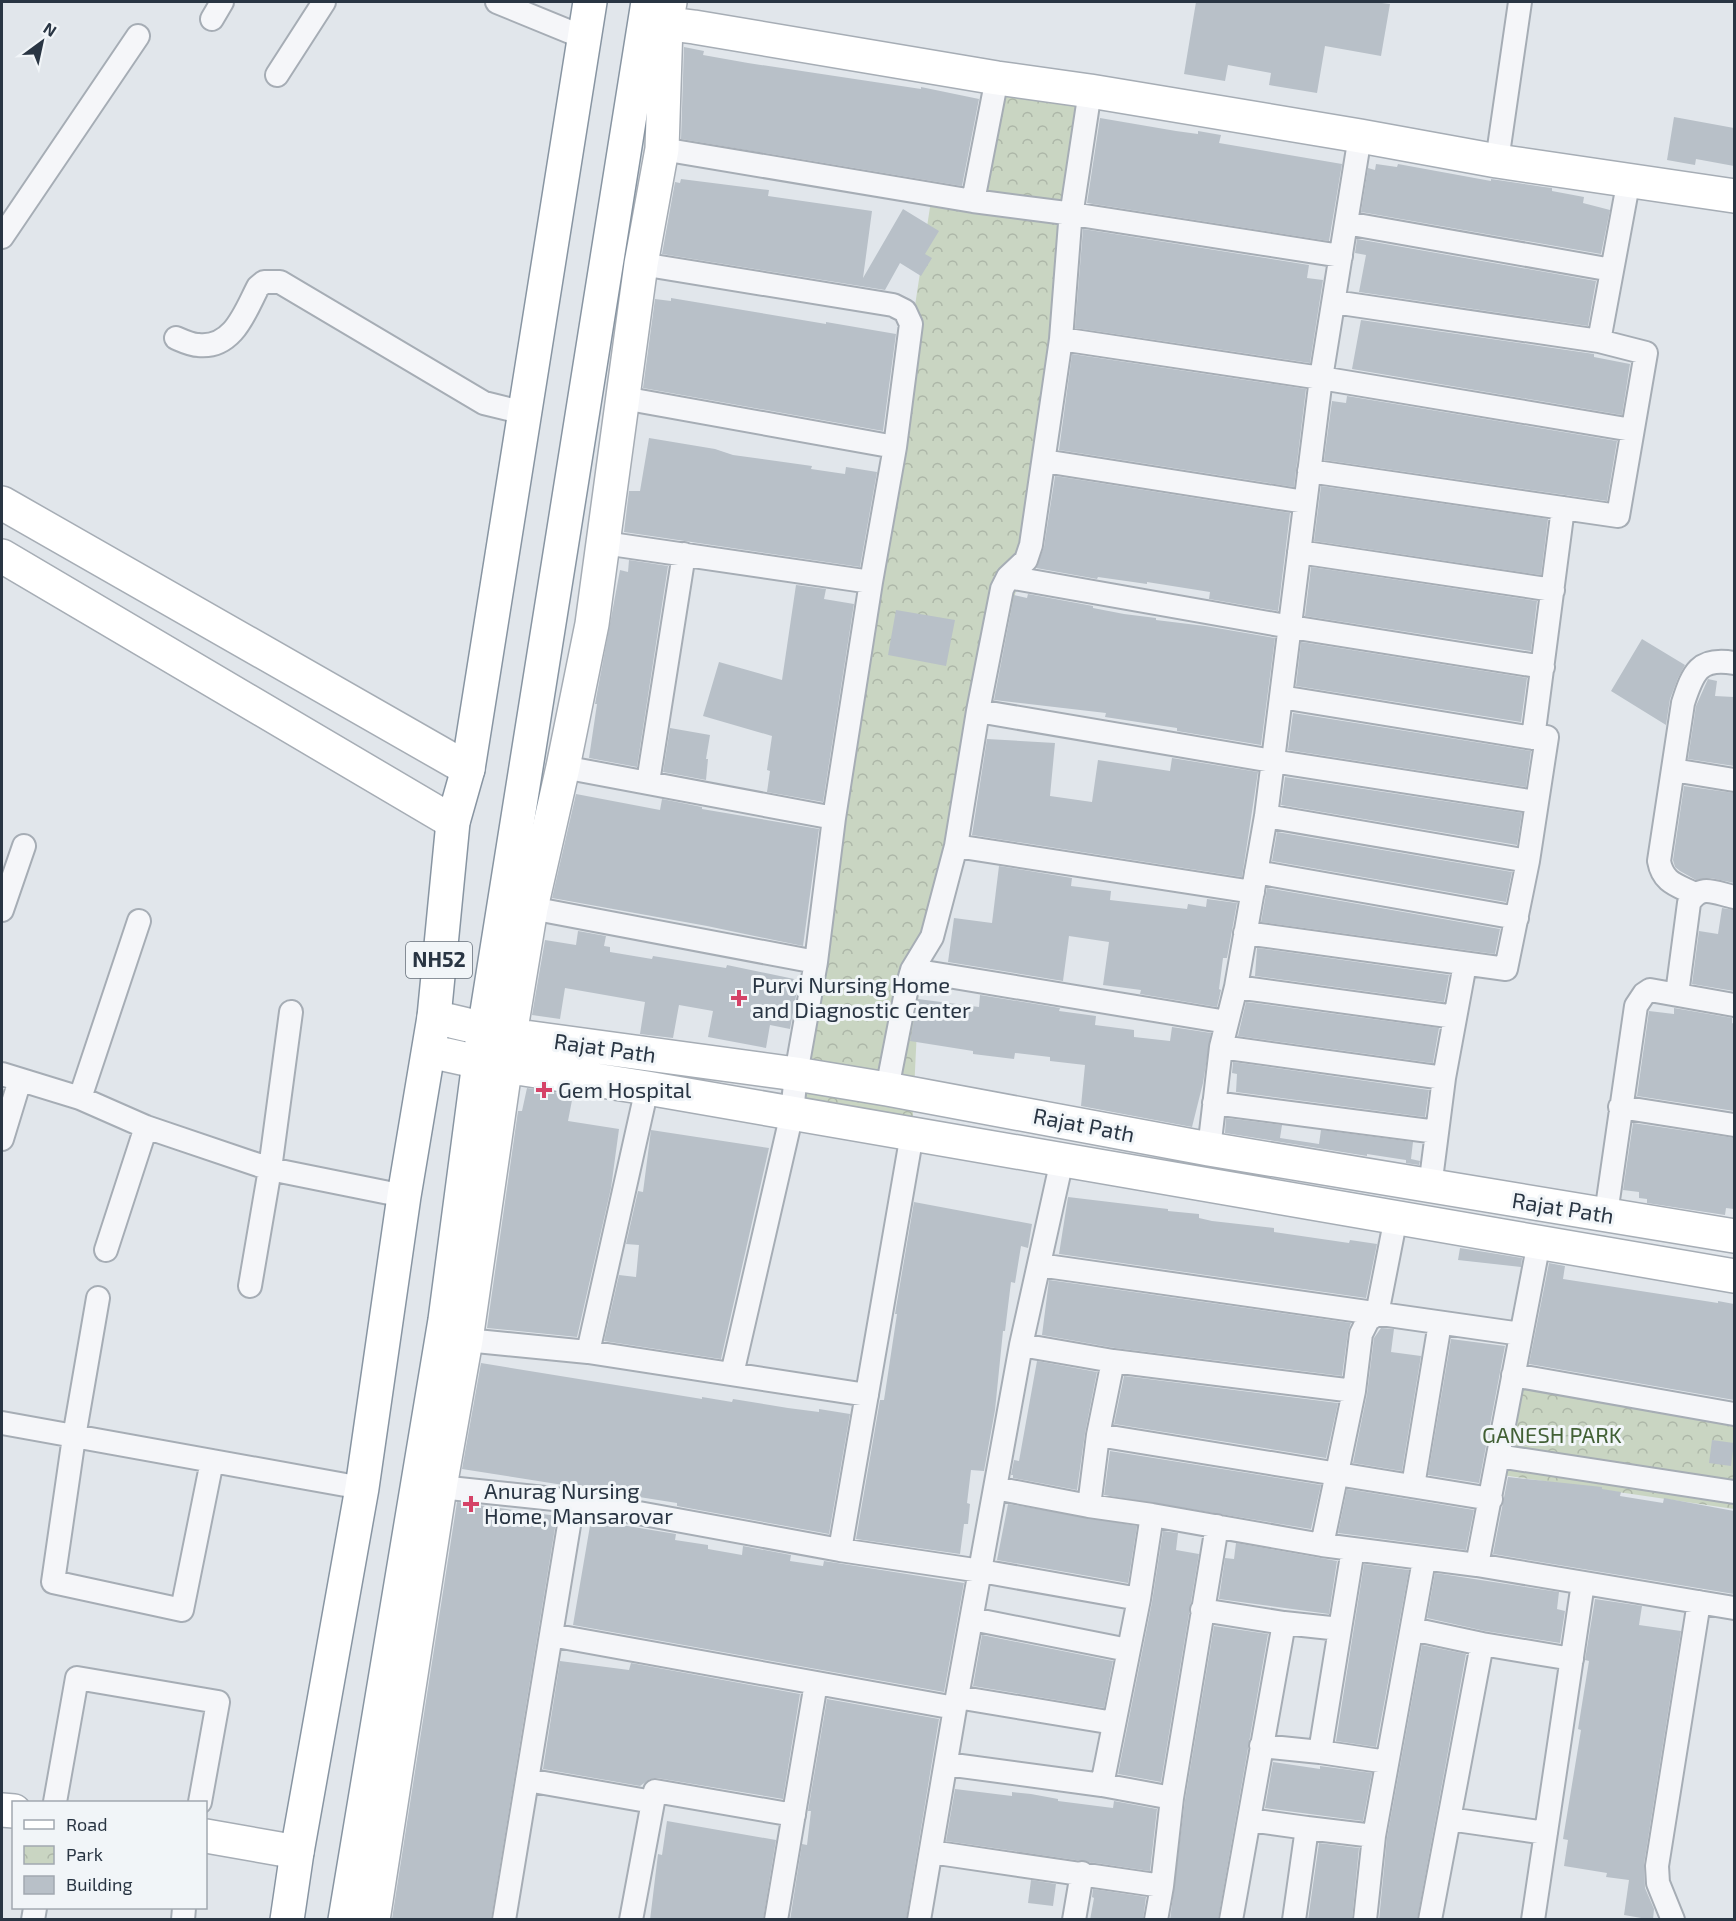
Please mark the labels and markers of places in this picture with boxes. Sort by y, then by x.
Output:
place label: Purvi Nursing Home and Diagnostic Center [752,971,971,1022]
marker: Purvi Nursing Home and Diagnostic Center [730,989,748,1007]
place label: Gem Hospital [558,1076,692,1102]
marker: Gem Hospital [535,1081,553,1099]
place label: Anurag Nursing Home, Mansarovar [484,1477,673,1528]
marker: Anurag Nursing Home, Mansarovar [462,1495,480,1513]

